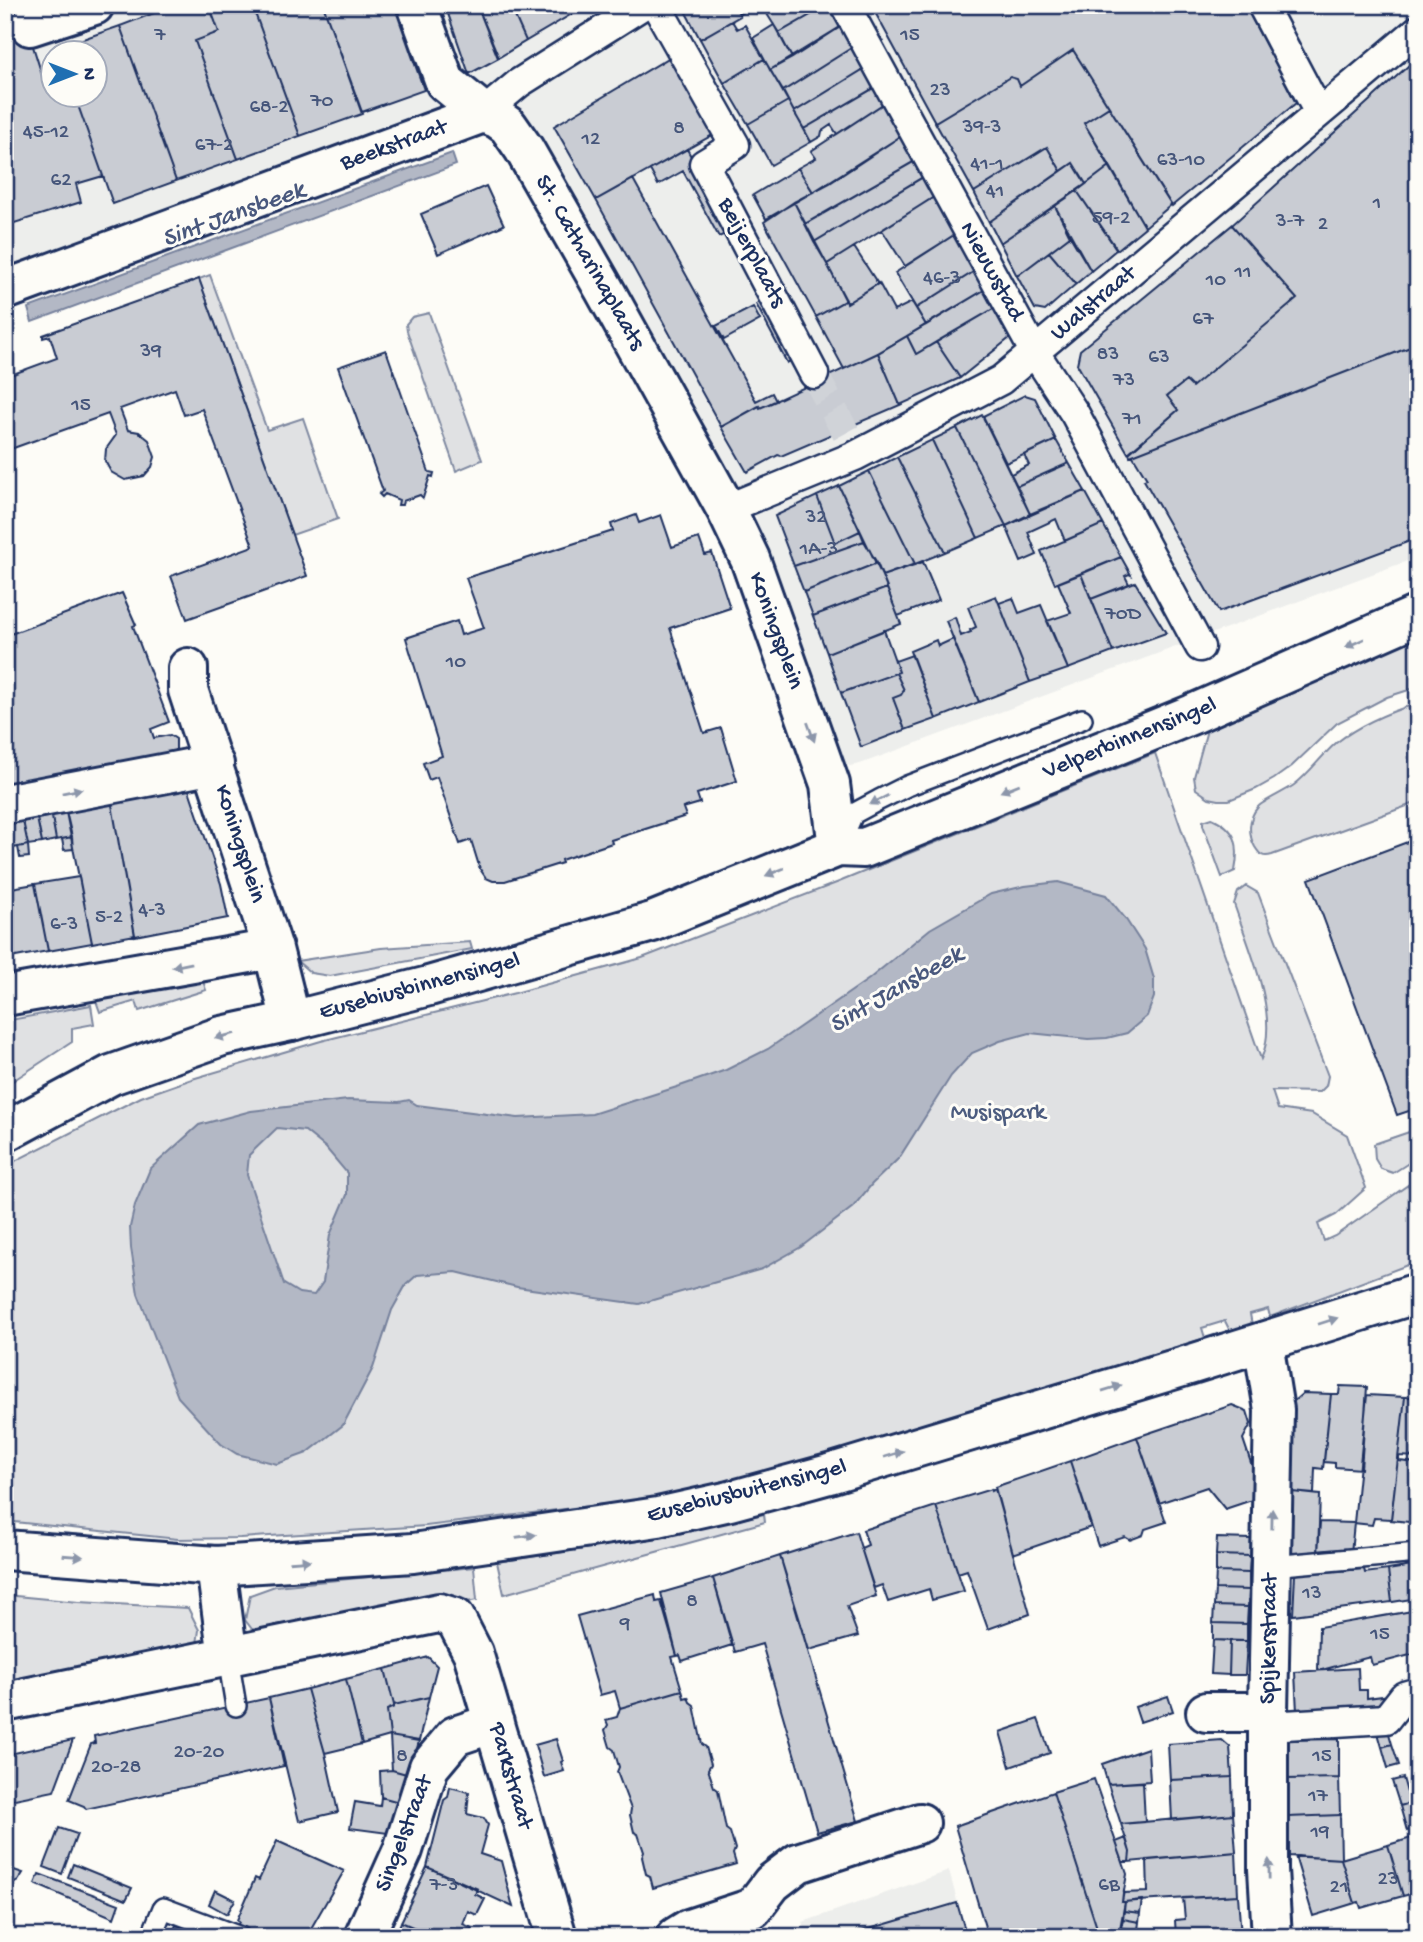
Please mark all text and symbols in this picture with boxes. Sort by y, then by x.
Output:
house number: 7 [154,24,167,49]
house number: 15 [899,24,920,49]
north arrow [38,38,108,108]
text: N [76,68,99,80]
house number: 23 [929,79,951,104]
house number: 70 [310,90,333,115]
house number: 68-2 [249,96,289,121]
street label: Beekstraat [336,113,453,179]
house number: 39-3 [962,116,1001,141]
house number: 8 [673,117,685,142]
house number: 45-12 [23,121,69,146]
house number: 12 [581,128,600,153]
house number: 67-2 [195,134,233,159]
house number: 63-10 [1157,149,1205,174]
house number: 41-1 [970,153,1004,178]
house number: 62 [51,169,71,194]
street label: St. Catharinaplaats [527,170,651,357]
water label: Sint Jansbeek [159,175,312,256]
house number: 41 [986,180,1004,205]
street label: Beijerplaats [710,192,793,314]
house number: 1 [1372,192,1381,217]
house number: 59-2 [1092,207,1130,232]
house number: 3-7 [1275,210,1305,235]
house number: 2 [1318,213,1328,238]
street label: Nieuwstad [952,217,1031,328]
street label: Walstraat [1045,259,1144,348]
house number: 11 [1234,261,1251,286]
house number: 46-3 [923,267,961,292]
house number: 10 [1205,269,1226,294]
house number: 67 [1192,308,1215,333]
house number: 39 [139,340,162,365]
house number: 83 [1097,343,1119,368]
house number: 63 [1148,346,1170,371]
house number: 73 [1112,369,1135,394]
house number: 15 [70,394,91,419]
house number: 71 [1121,408,1142,433]
house number: 32 [804,506,827,531]
house number: 1A-3 [799,538,838,563]
street label: Koningsplein [740,569,810,694]
house number: 70D [1104,603,1142,628]
one-way arrow [1345,637,1366,648]
house number: 10 [445,651,466,676]
street label: Velperbinnensingel [1038,691,1221,787]
one-way arrow [806,722,817,743]
street label: Koningsplein [206,781,272,907]
one-way arrow [1000,783,1021,794]
one-way arrow [61,786,83,797]
one-way arrow [868,794,888,806]
one-way arrow [764,867,785,878]
house number: 4-3 [138,899,166,924]
house number: 5-2 [95,906,123,931]
house number: 6-3 [50,913,78,938]
water label: Sint Jansbeek [825,939,971,1042]
street label: Eusebiusbinnensingel [316,946,524,1028]
one-way arrow [170,960,192,971]
one-way arrow [213,1031,235,1042]
park label: Musispark [950,1099,1048,1128]
one-way arrow [1318,1315,1339,1326]
one-way arrow [1102,1383,1123,1393]
one-way arrow [884,1449,905,1459]
street label: Eusebiusbuitensingel [644,1453,850,1531]
one-way arrow [1266,1507,1278,1529]
one-way arrow [515,1530,537,1541]
one-way arrow [63,1550,85,1561]
one-way arrow [289,1555,311,1566]
street label: Spijkerstraat [1254,1571,1286,1704]
house number: 13 [1301,1582,1322,1607]
house number: 8 [686,1590,698,1615]
house number: 9 [619,1613,631,1638]
house number: 15 [1369,1623,1390,1648]
street label: Parkstraat [481,1718,540,1835]
house number: 20-20 [173,1741,225,1766]
house number: 8 [396,1745,408,1770]
house number: 15 [1311,1745,1332,1770]
house number: 20-28 [91,1756,141,1781]
street label: Singelstraat [369,1770,441,1896]
house number: 17 [1307,1785,1329,1810]
house number: 19 [1309,1821,1330,1846]
one-way arrow [1263,1857,1274,1879]
house number: 23 [1377,1868,1399,1893]
house number: 7-3 [429,1874,458,1899]
house number: 6B [1098,1874,1121,1899]
house number: 21 [1330,1876,1348,1901]

